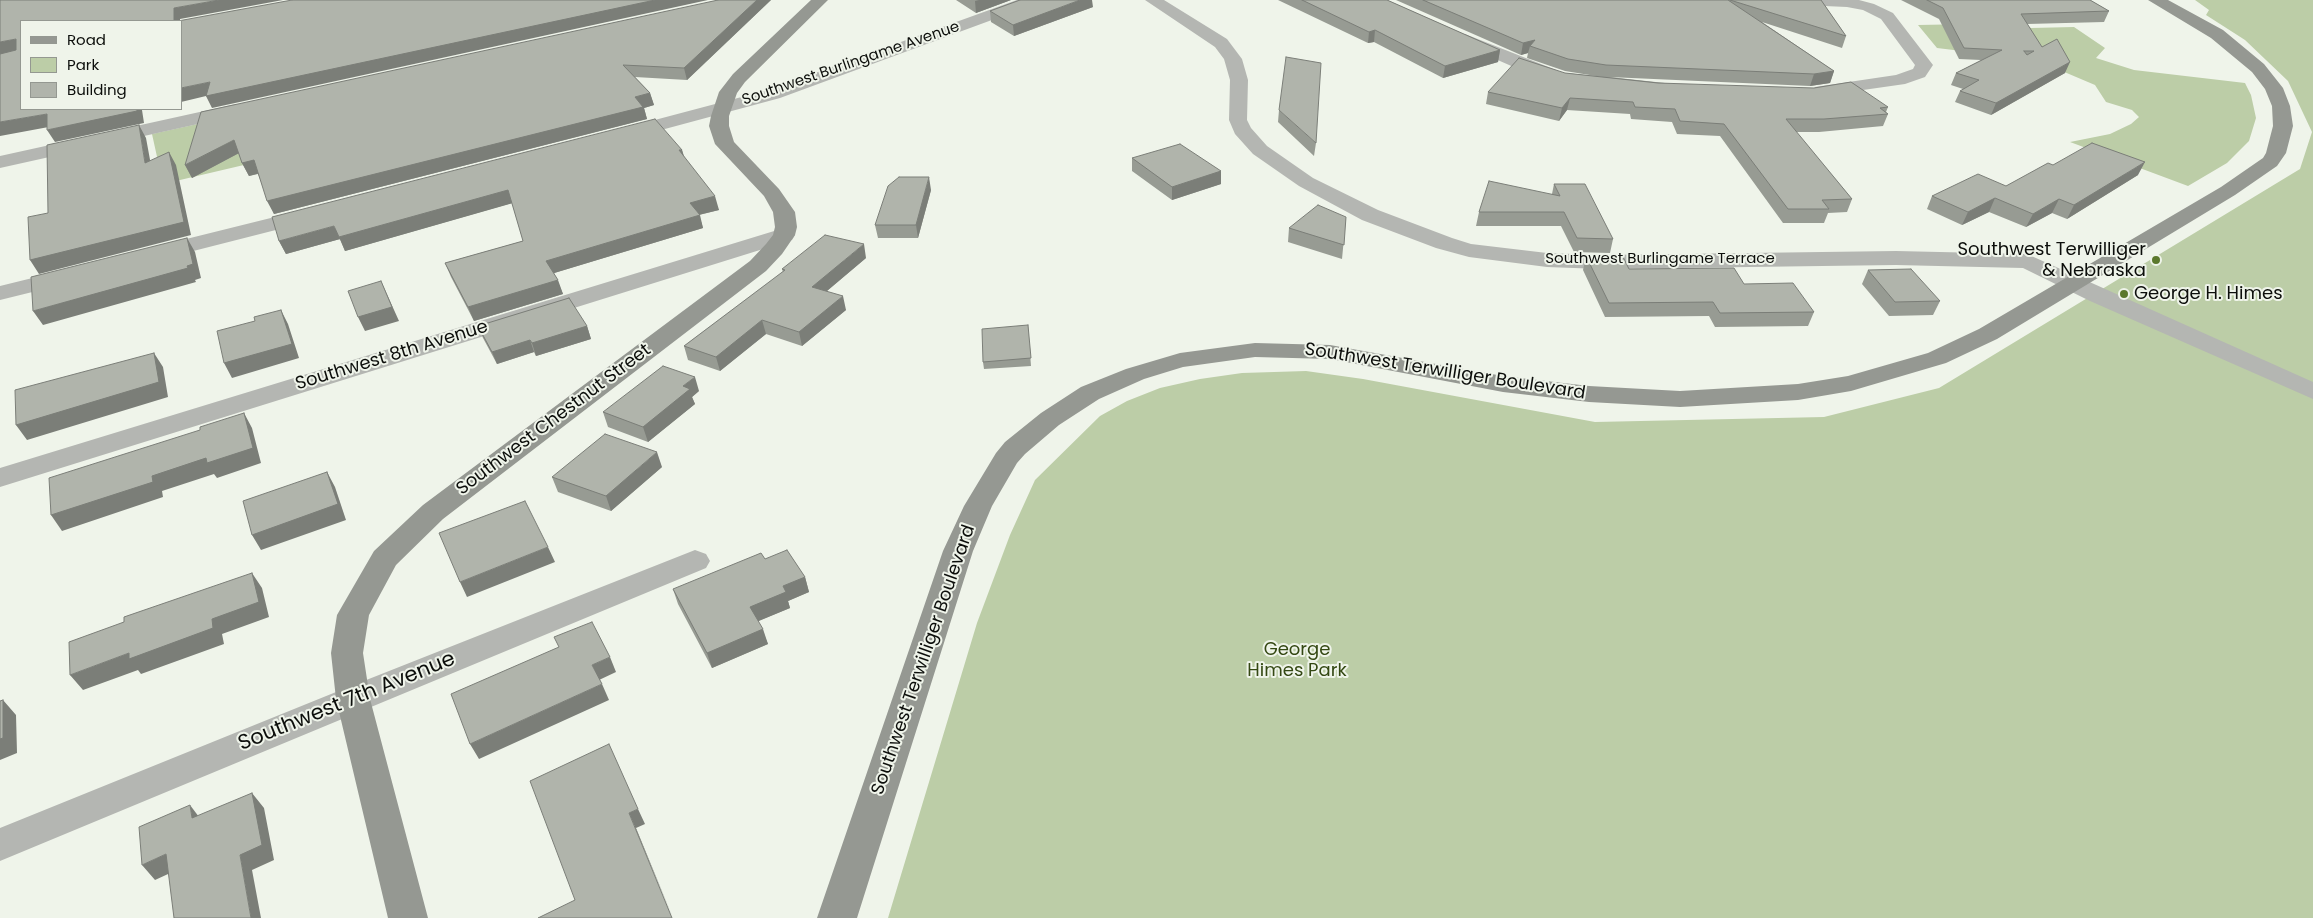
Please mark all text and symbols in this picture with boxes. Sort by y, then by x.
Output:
street label: Southwest Burlingame Avenue [740,18,962,110]
legend [20,20,182,110]
text: Road [67,29,106,50]
text: Park [67,54,99,75]
text: Building [67,79,127,100]
place label: Southwest Terwilliger & Nebraska [1958,239,2146,282]
street label: Southwest Burlingame Terrace [1545,250,1775,268]
marker: Southwest Terwilliger & Nebraska [2150,254,2162,266]
place label: George H. Himes [2134,283,2283,305]
marker: George H. Himes [2118,288,2130,300]
street label: Southwest 8th Avenue [293,316,491,396]
street label: Southwest Terwilliger Boulevard [1303,339,1587,405]
street label: Southwest Chestnut Street [452,340,656,500]
street label: Southwest Terwilliger Boulevard [868,522,980,798]
park label: George Himes Park [1247,639,1347,682]
street label: Southwest 7th Avenue [235,647,459,757]

